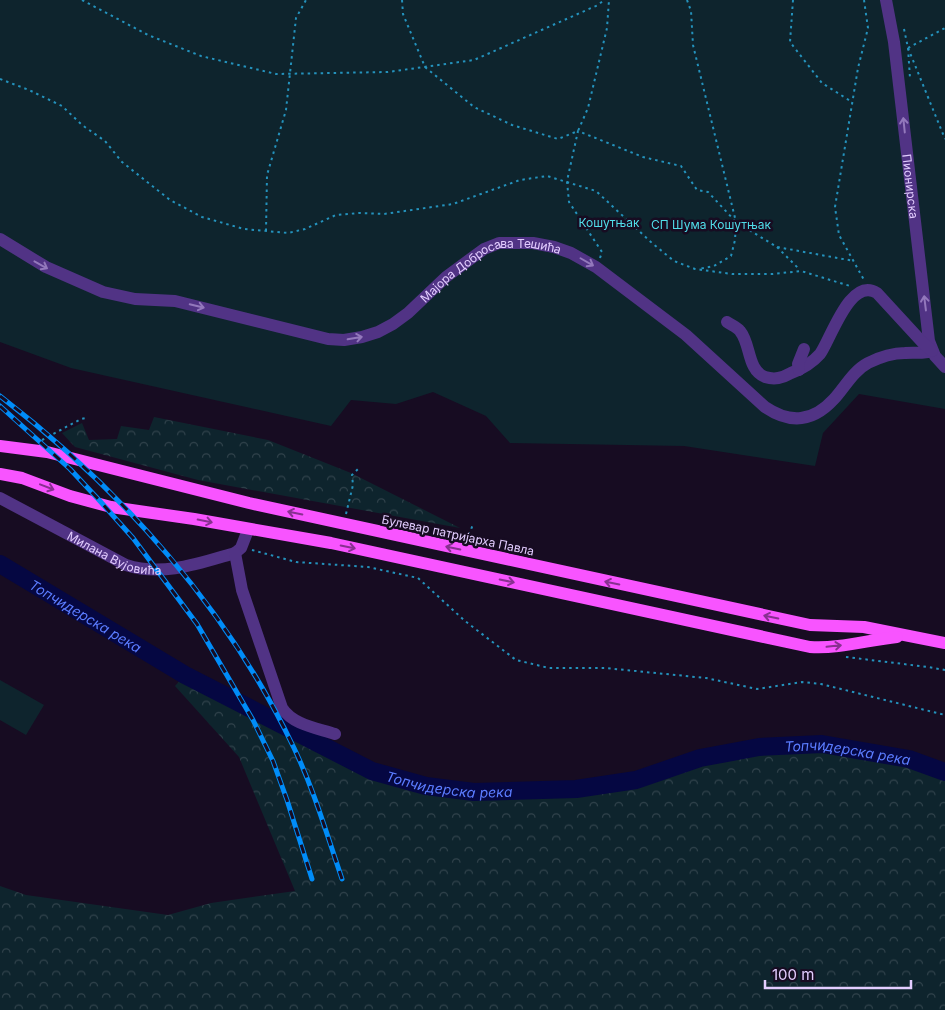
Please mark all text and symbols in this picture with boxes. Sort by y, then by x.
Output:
one-way arrow [899,117,909,133]
street label: Пионирска [900,153,922,219]
park label: Кошутњак [578,215,640,230]
park label: СП Шума Кошутњак [651,217,771,232]
street label: Мајора Добросава Тешића [417,235,563,305]
one-way arrow [580,257,594,267]
one-way arrow [34,260,48,270]
one-way arrow [920,296,930,312]
one-way arrow [188,302,204,312]
one-way arrow [347,332,363,342]
one-way arrow [39,483,54,492]
one-way arrow [287,507,303,517]
street label: Булевар патријарха Павла [380,511,536,559]
one-way arrow [197,517,213,527]
street label: Милана Вујовића [65,528,162,577]
one-way arrow [340,543,356,552]
one-way arrow [446,543,462,553]
water label: Топчидерска река [27,575,145,656]
one-way arrow [499,577,515,587]
one-way arrow [605,577,621,587]
one-way arrow [763,612,779,621]
one-way arrow [826,641,842,651]
water label: Топчидерска река [784,735,912,768]
water label: Топчидерска река [384,767,513,801]
scale bar [765,958,911,990]
text: 100 m [772,965,814,984]

